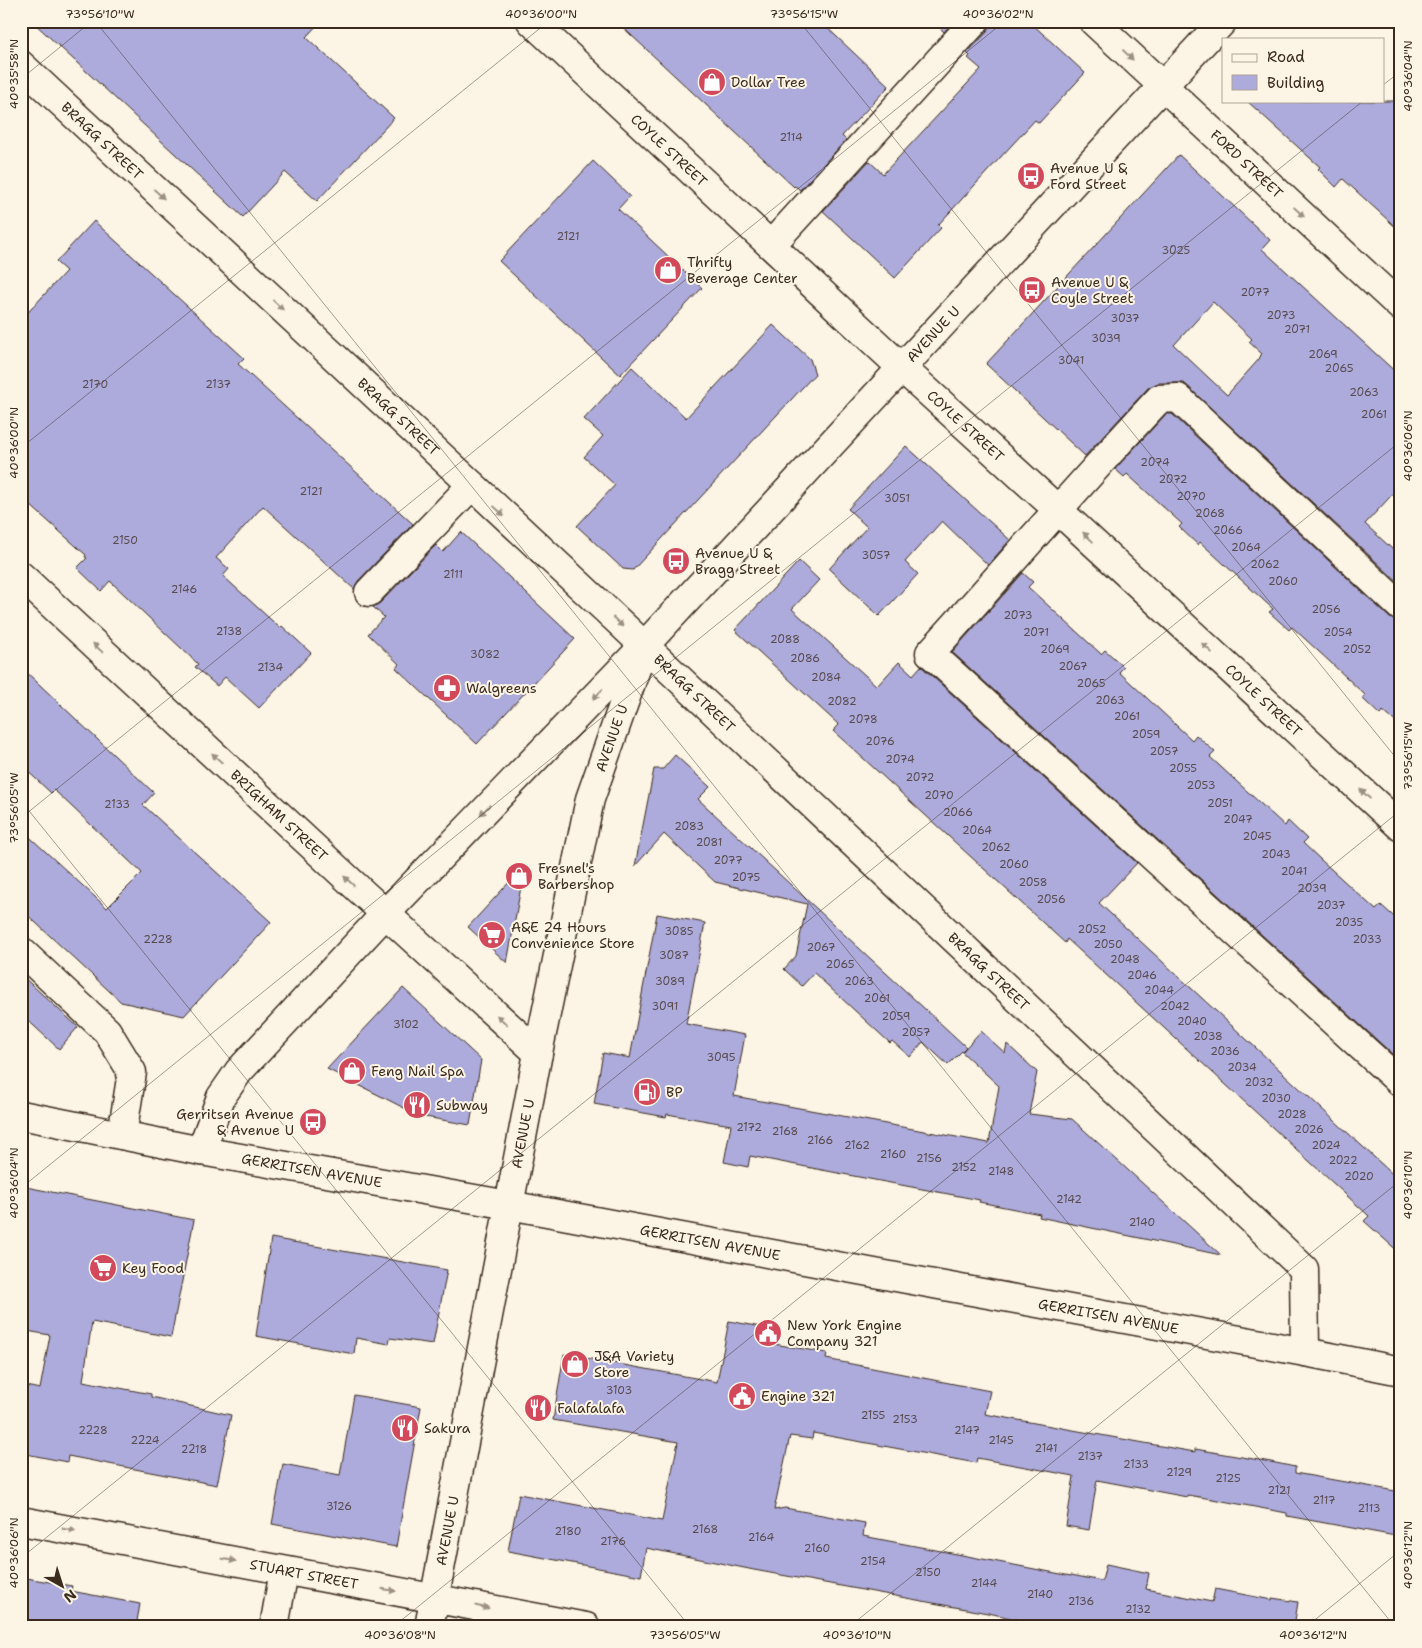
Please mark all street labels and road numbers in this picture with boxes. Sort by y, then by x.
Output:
street label: BRAGG STREET [57,98,147,183]
street label: COYLE STREET [627,110,711,190]
street label: FORD STREET [1207,126,1287,202]
street label: AVENUE U [902,302,964,366]
street label: BRAGG STREET [354,374,444,459]
street label: COYLE STREET [923,386,1008,466]
street label: BRAGG STREET [650,650,739,736]
street label: COYLE STREET [1221,660,1306,740]
street label: AVENUE U [591,702,632,774]
street label: BRIGHAM STREET [227,766,332,865]
street label: BRAGG STREET [944,929,1034,1014]
street label: AVENUE U [507,1098,538,1170]
street label: GERRITSEN AVENUE [240,1149,384,1192]
street label: GERRITSEN AVENUE [639,1221,782,1264]
street label: GERRITSEN AVENUE [1037,1294,1180,1338]
street label: AVENUE U [432,1494,463,1567]
street label: STUART STREET [248,1555,360,1593]

